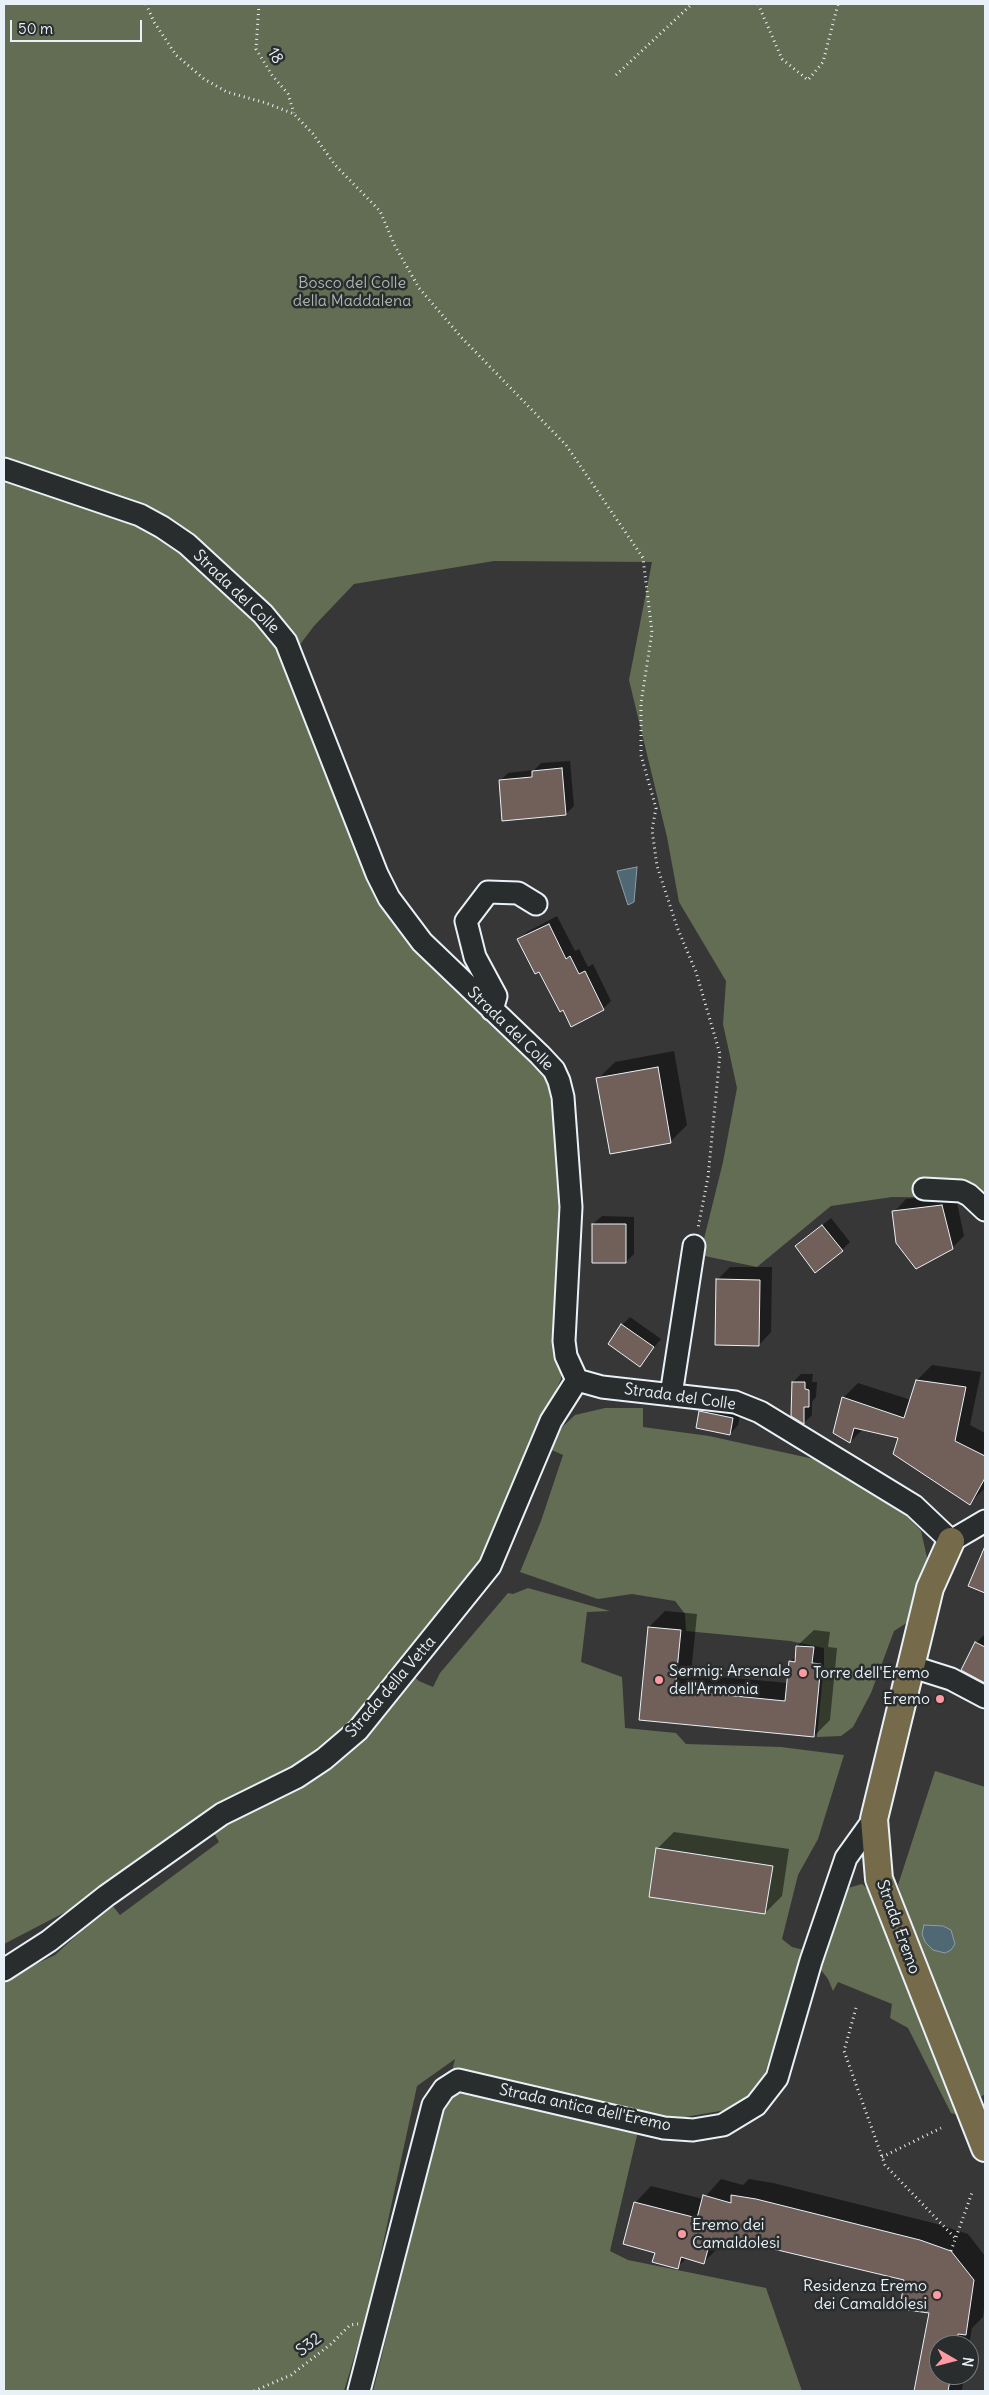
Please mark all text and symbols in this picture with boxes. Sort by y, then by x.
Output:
scale bar [12,10,145,42]
text: 50 m [18,19,53,38]
street label: 18 [263,44,287,68]
park label: Bosco del Colle della Maddalena [293,273,411,311]
street label: Strada del Colle [189,546,283,638]
street label: Strada del Colle [463,983,557,1075]
street label: Strada del Colle [623,1380,737,1414]
street label: Strada della Vetta [342,1632,440,1742]
place label: Sermig: Arsenale dell'Armonia [669,1661,790,1699]
place label: Torre dell'Eremo [813,1663,929,1683]
marker: Torre dell'Eremo [797,1667,809,1679]
marker: Sermig: Arsenale dell'Armonia [653,1674,665,1686]
place label: Eremo [883,1689,930,1709]
marker: Eremo [934,1693,946,1705]
street label: Strada Eremo [872,1877,924,1977]
street label: Strada antica dell'Eremo [497,2080,673,2136]
place label: Eremo dei Camaldolesi [692,2215,780,2253]
marker: Eremo dei Camaldolesi [676,2228,688,2240]
place label: Residenza Eremo dei Camaldolesi [803,2276,927,2314]
marker: Residenza Eremo dei Camaldolesi [931,2289,943,2301]
street label: S32 [293,2329,325,2361]
north arrow [929,2335,979,2385]
text: N [958,2356,977,2368]

